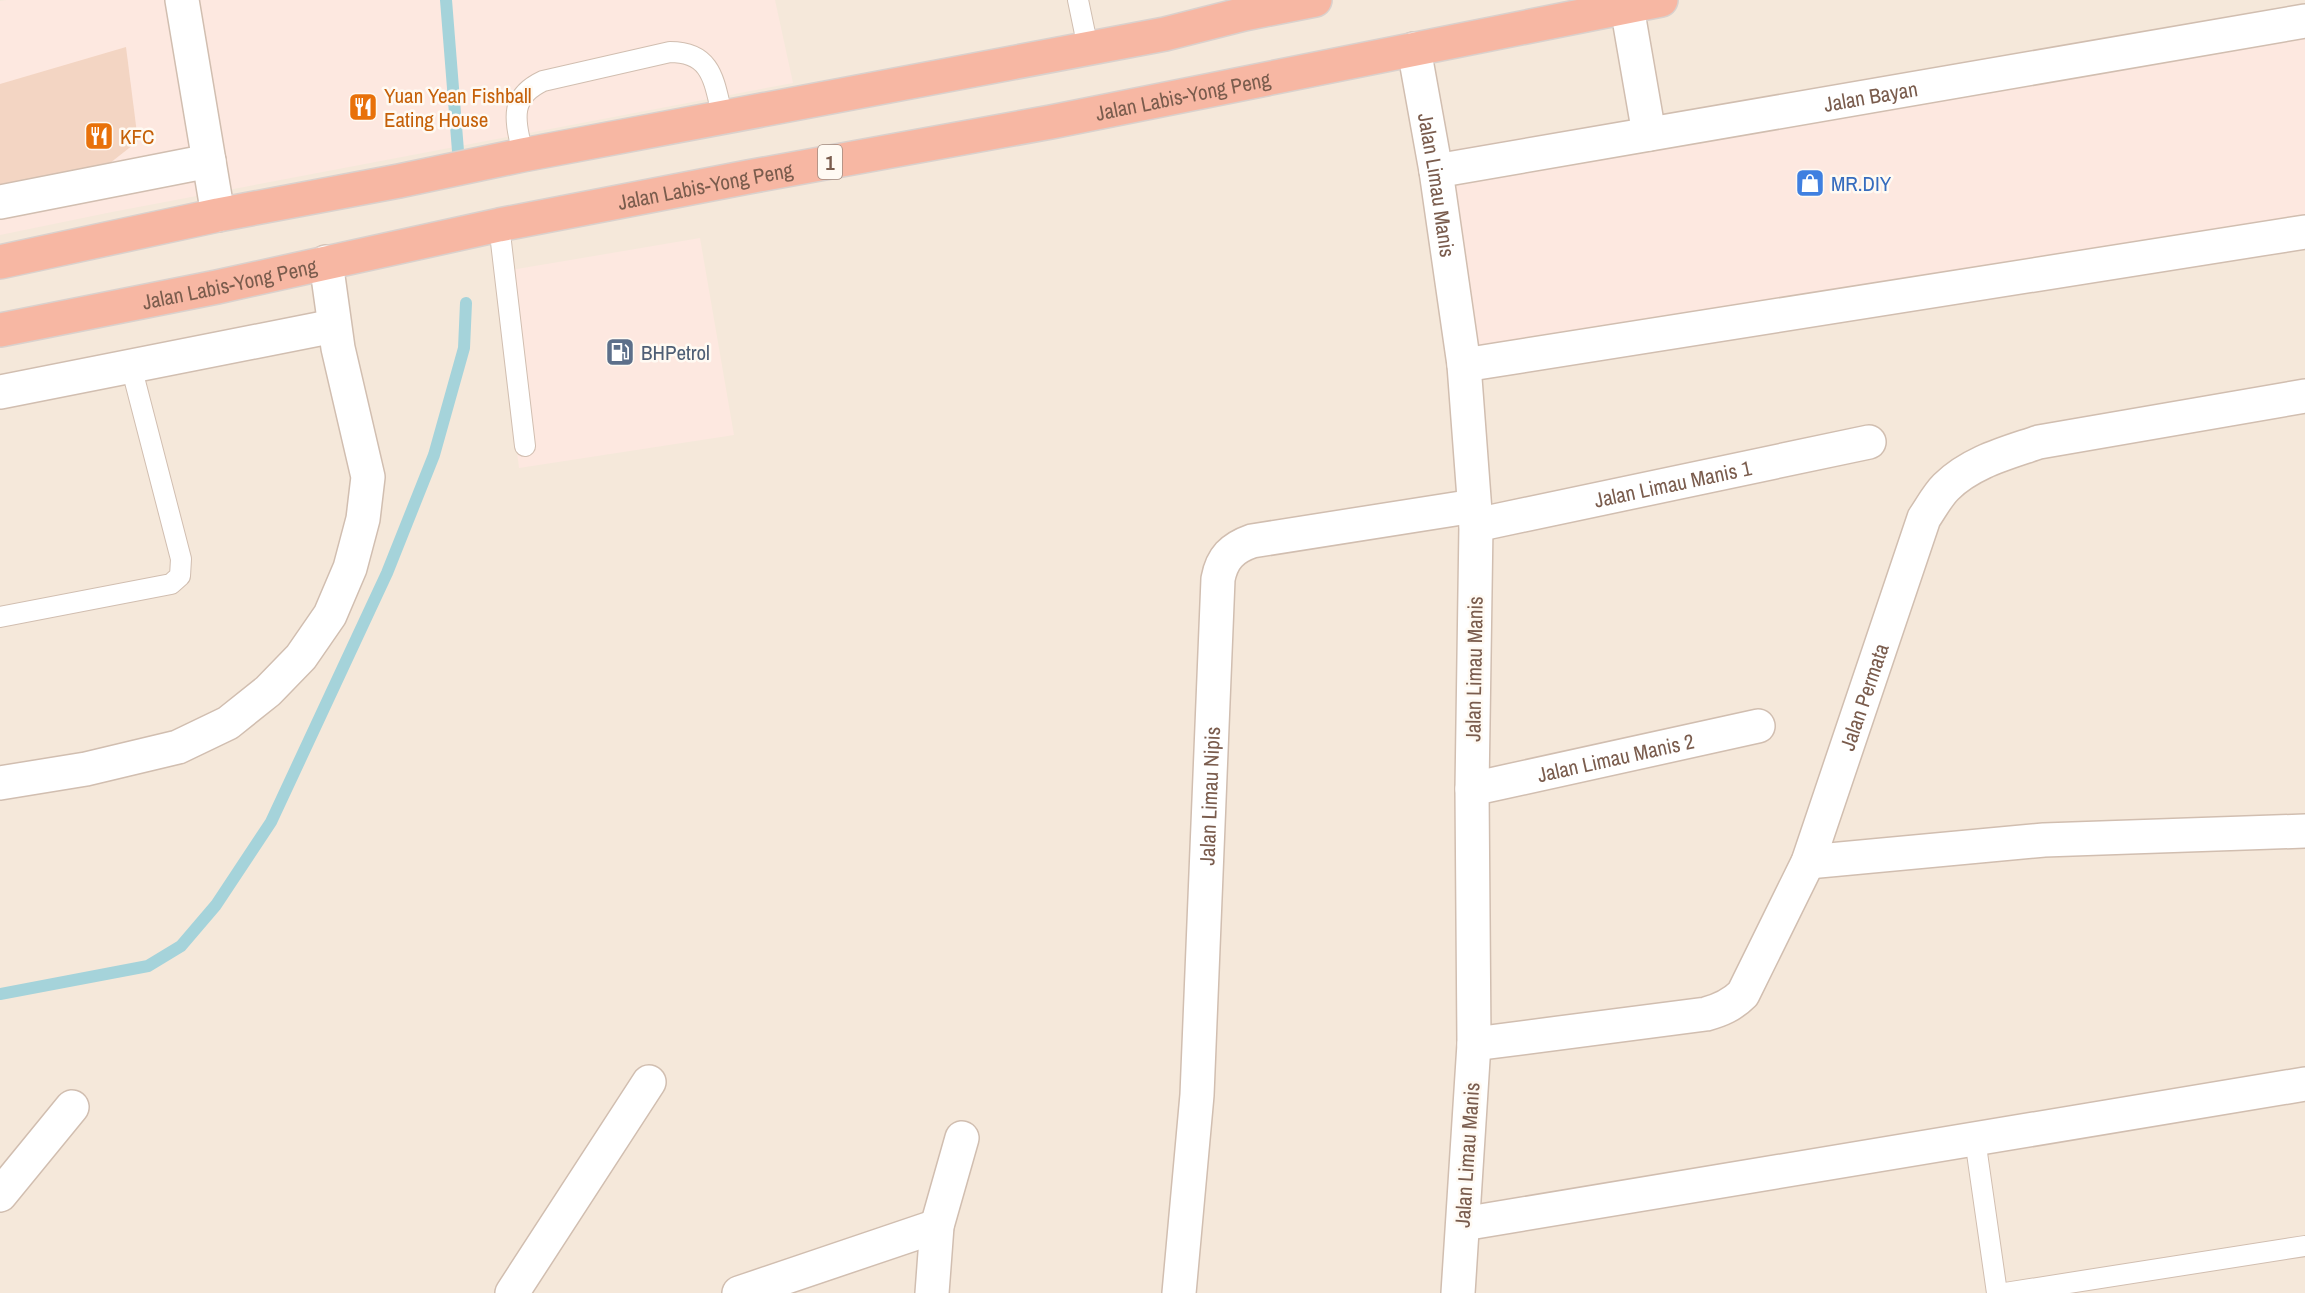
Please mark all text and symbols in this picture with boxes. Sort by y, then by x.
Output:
street label: Jalan Labis-Yong Peng [1093,64,1273,127]
street label: Jalan Bayan [1821,74,1920,118]
place label: Yuan Yean Fishball Eating House [384,81,532,134]
restaurant icon: Yuan Yean Fishball Eating House [347,91,379,123]
street label: Jalan Limau Manis [1411,111,1463,259]
restaurant icon: KFC [83,120,115,152]
place label: KFC [120,122,154,151]
road number: 1 [818,145,842,179]
street label: Jalan Labis-Yong Peng [615,155,796,216]
shop icon: MR.DIY [1794,167,1826,199]
place label: MR.DIY [1831,169,1892,198]
street label: Jalan Labis-Yong Peng [140,251,320,316]
fuel station icon: BHPetrol [604,336,636,368]
place label: BHPetrol [641,338,710,367]
street label: Jalan Limau Manis 1 [1591,453,1754,514]
street label: Jalan Limau Manis [1458,596,1490,742]
street label: Jalan Permata [1832,639,1895,754]
street label: Jalan Limau Nipis [1192,726,1226,866]
street label: Jalan Limau Manis 2 [1534,726,1697,789]
street label: Jalan Limau Manis [1447,1081,1487,1229]

